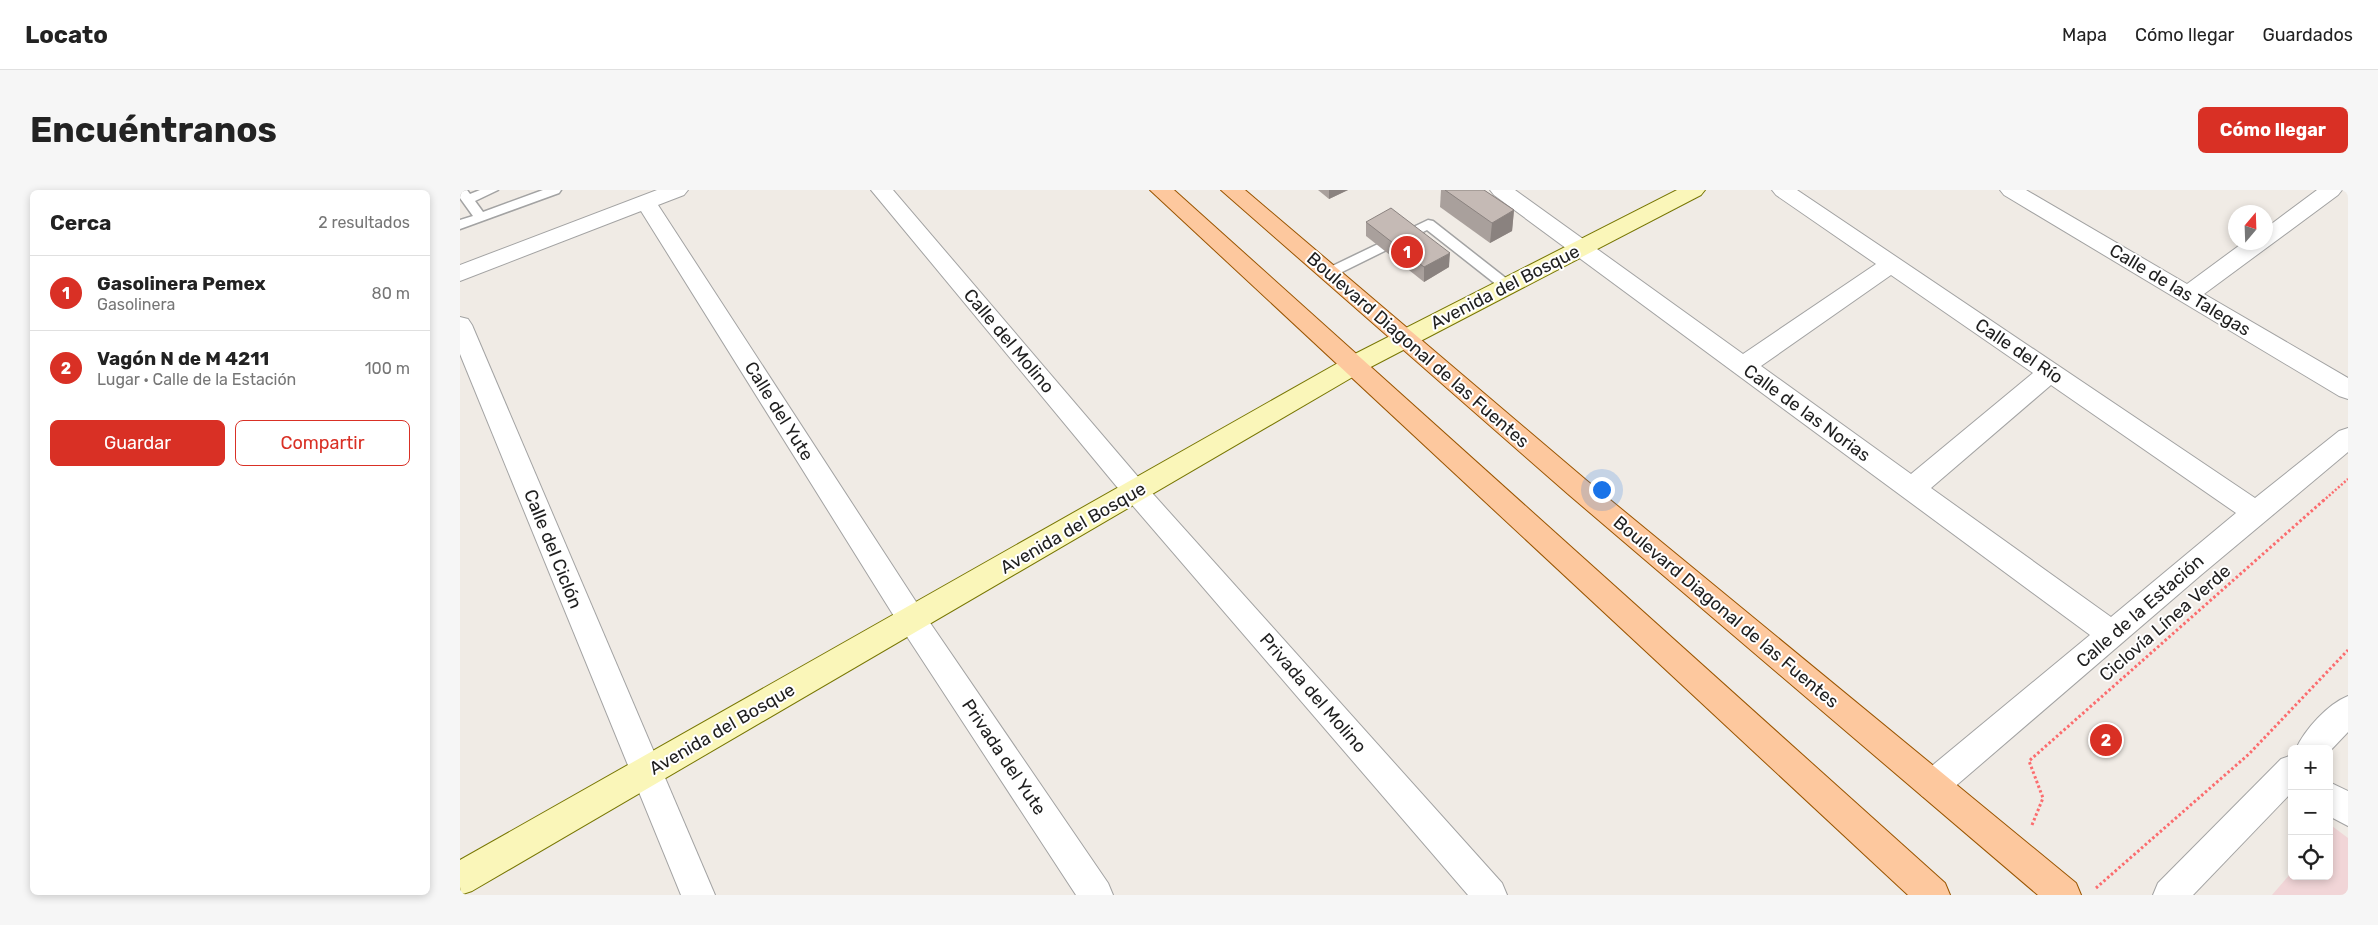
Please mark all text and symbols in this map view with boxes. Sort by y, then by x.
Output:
text: Locato [25,21,108,49]
text: Mapa [2062,24,2107,46]
text: Cómo llegar [2135,24,2234,46]
text: Guardados [2262,24,2353,46]
button: Cómo llegar [2198,107,2348,153]
text: Encuéntranos [30,109,277,151]
north arrow [2228,205,2273,250]
text: Cerca [50,210,111,235]
text: 2 resultados [318,213,410,232]
pin: 1 [1391,233,1423,271]
street label: Calle de las Talegas [2105,239,2255,341]
street label: Avenida del Bosque [1427,240,1583,334]
street label: Boulevard Diagonal de las Fuentes [1302,247,1534,453]
text: Gasolinera Pemex [97,272,266,295]
text: 1 [62,284,70,303]
text: 80 m [372,284,410,303]
street label: Calle del Molino [959,284,1059,398]
text: Gasolinera [97,295,175,314]
street label: Calle del Río [1971,314,2067,388]
text: Vagón N de M 4211 [97,347,269,370]
street label: Calle del Yute [740,357,818,465]
text: 2 [61,359,71,378]
text: 100 m [365,359,410,378]
street label: Calle de las Norias [1739,360,1875,466]
text: Lugar · Calle de la Estación [97,370,296,389]
button: Guardar [50,420,225,466]
button: Compartir [235,420,410,466]
street label: Avenida del Bosque [996,477,1150,579]
your location [1589,477,1615,503]
street label: Calle del Ciclón [519,486,587,612]
street label: Boulevard Diagonal de las Fuentes [1609,511,1843,713]
street label: Calle de la Estación [2072,550,2208,672]
street label: Ciclovía Línea Verde [2095,560,2235,686]
street label: Privada del Molino [1255,629,1371,757]
street label: Avenida del Bosque [645,678,799,780]
street label: Privada del Yute [957,695,1051,819]
pin: 2 [2090,721,2122,759]
map controls [2288,745,2333,880]
button: + [2288,745,2333,790]
button: − [2288,790,2333,835]
button: locate [2288,835,2333,880]

